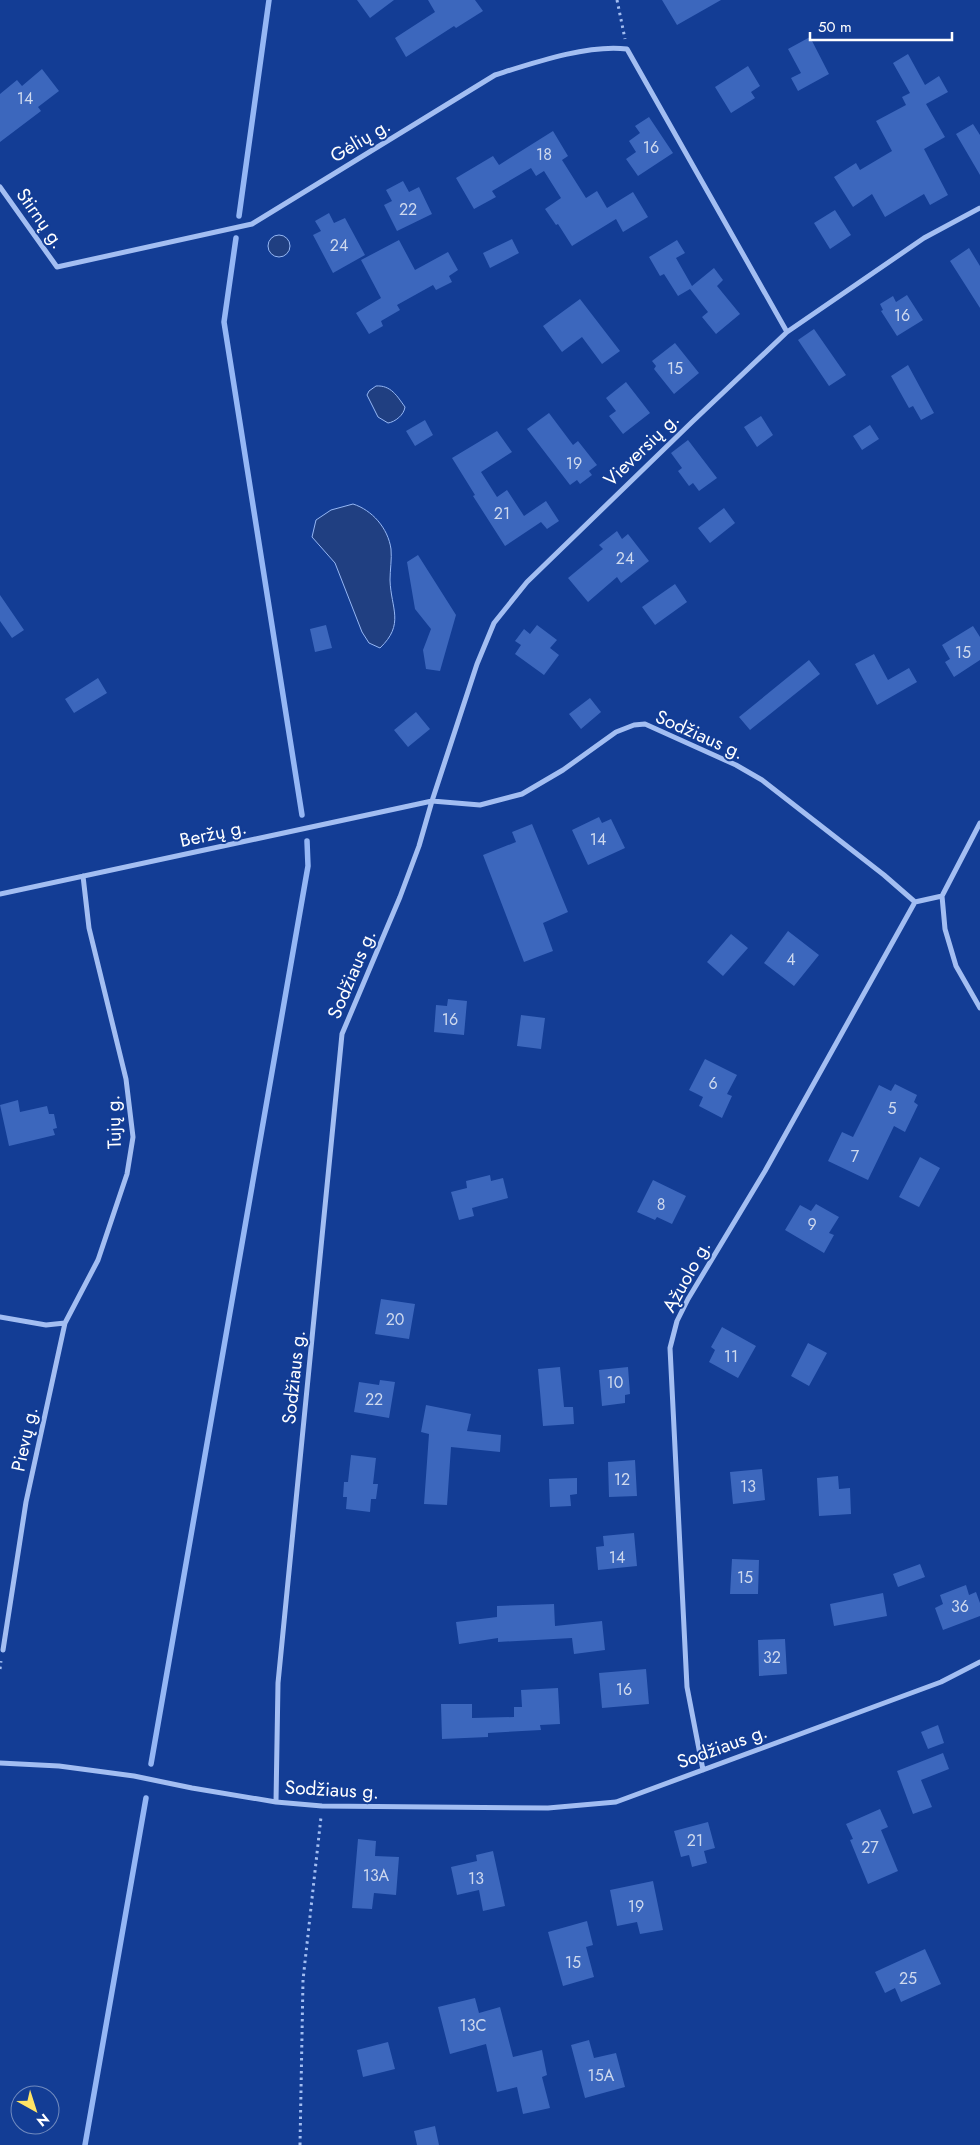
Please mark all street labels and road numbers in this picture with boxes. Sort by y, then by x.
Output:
street label: Gėlių g. [325,112,396,169]
street label: Stirnų g. [10,182,71,254]
street label: Vieversių g. [597,406,685,492]
street label: Sodžiaus g. [651,703,748,766]
street label: Beržų g. [177,813,249,854]
street label: Sodžiaus g. [321,926,382,1023]
street label: Tujų g. [99,1094,128,1150]
street label: Ąžuolo g. [656,1235,717,1317]
street label: Sodžiaus g. [275,1329,312,1425]
street label: Pievų g. [4,1404,44,1474]
street label: Sodžiaus g. [673,1718,771,1775]
street label: Sodžiaus g. [284,1774,380,1805]

